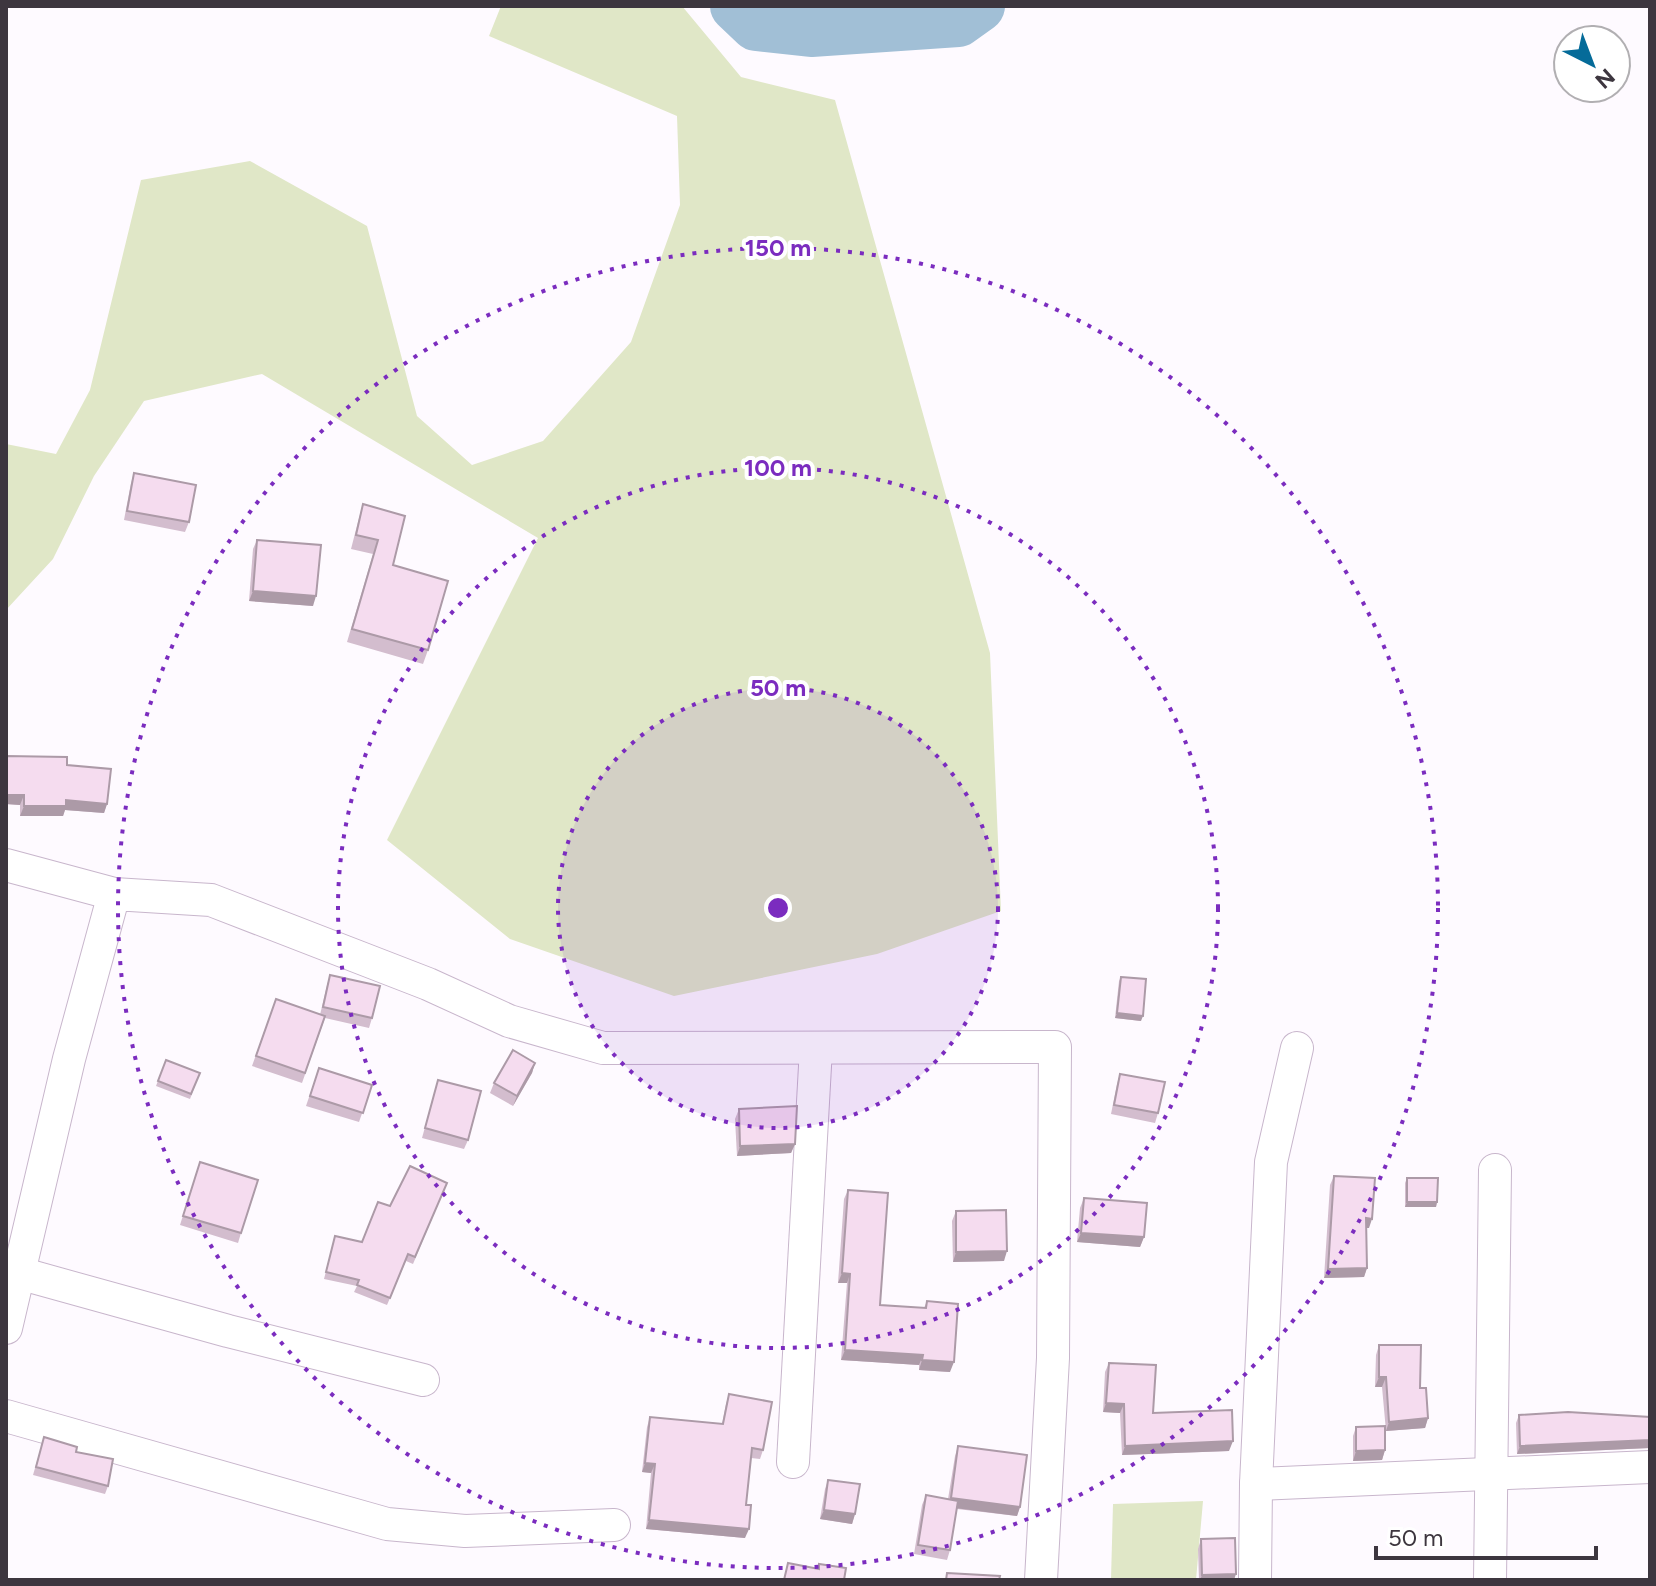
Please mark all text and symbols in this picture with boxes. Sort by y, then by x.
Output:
north arrow [1552,24,1632,104]
text: N [1590,63,1620,94]
text: 150 m [745,233,811,262]
text: 100 m [744,453,812,482]
text: 50 m [750,673,806,702]
centre of rings [764,894,792,922]
scale bar [1376,1510,1596,1560]
text: 50 m [1388,1523,1444,1552]

